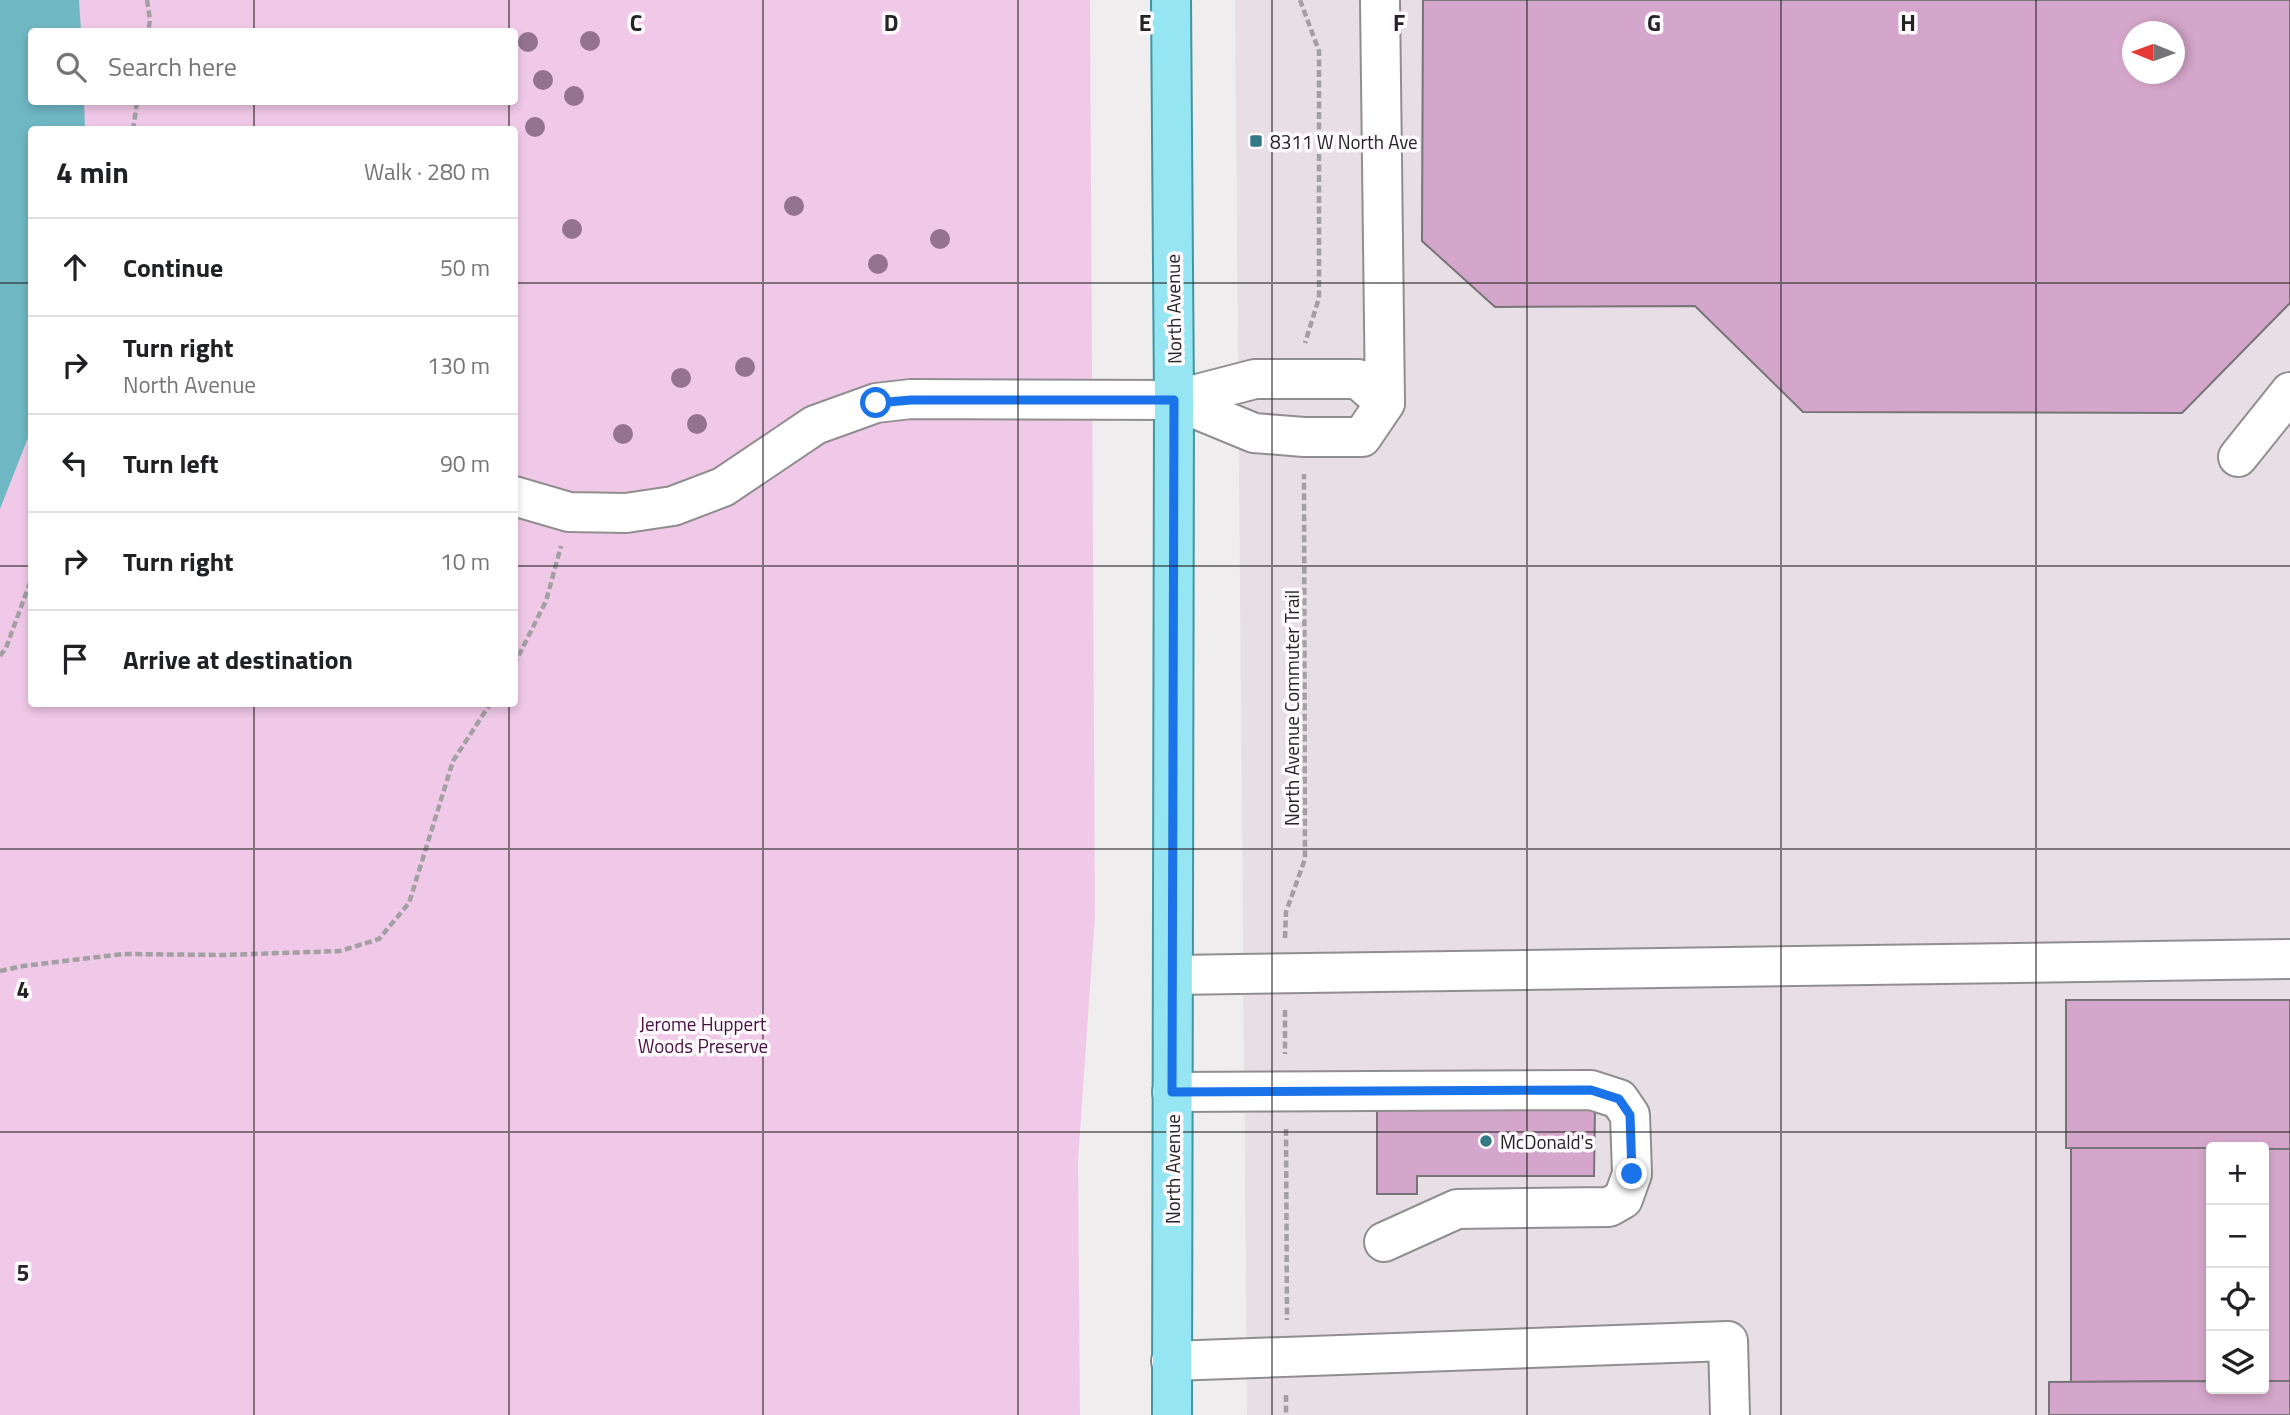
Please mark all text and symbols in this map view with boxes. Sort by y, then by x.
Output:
text: C [630,5,642,40]
text: D [884,5,898,40]
text: E [1139,5,1151,40]
text: F [1393,5,1405,40]
text: G [1647,5,1661,40]
text: H [1900,5,1916,40]
north arrow [2122,21,2185,84]
search box [28,28,518,105]
text: Search here [108,47,237,86]
icon: search [52,48,90,86]
place label: 8311 W North Ave [1270,127,1418,156]
marker: 8311 W North Ave [1248,133,1264,149]
text: 4 min [56,149,129,195]
text: Walk · 280 m [364,154,490,189]
icon: ahead [56,248,94,286]
text: Continue [123,248,223,287]
text: 50 m [440,250,490,285]
street label: North Avenue [1158,254,1188,364]
text: Turn right [123,328,234,367]
icon: right [56,346,94,384]
text: 130 m [427,348,490,383]
text: North Avenue [123,367,256,402]
route start [860,387,891,418]
icon: left [56,444,94,482]
text: Turn left [123,444,218,483]
text: 90 m [440,446,490,481]
icon: right [56,542,94,580]
text: Turn right [123,542,234,581]
text: 10 m [440,544,490,579]
street label: North Avenue Commuter Trail [1277,590,1306,826]
icon: arrive [56,640,94,678]
text: Arrive at destination [123,640,353,679]
text: 4 [17,972,29,1007]
park label: Jerome Huppert Woods Preserve [638,1009,768,1060]
street label: North Avenue [1158,1114,1187,1224]
place label: McDonald's [1500,1127,1593,1156]
marker: McDonald's [1478,1133,1494,1149]
map controls [2206,1142,2269,1394]
button: + [2206,1142,2269,1205]
route end [1616,1158,1647,1189]
button: − [2206,1205,2269,1268]
text: 5 [17,1255,29,1290]
button: locate [2206,1268,2269,1331]
button: layers [2206,1331,2269,1394]

